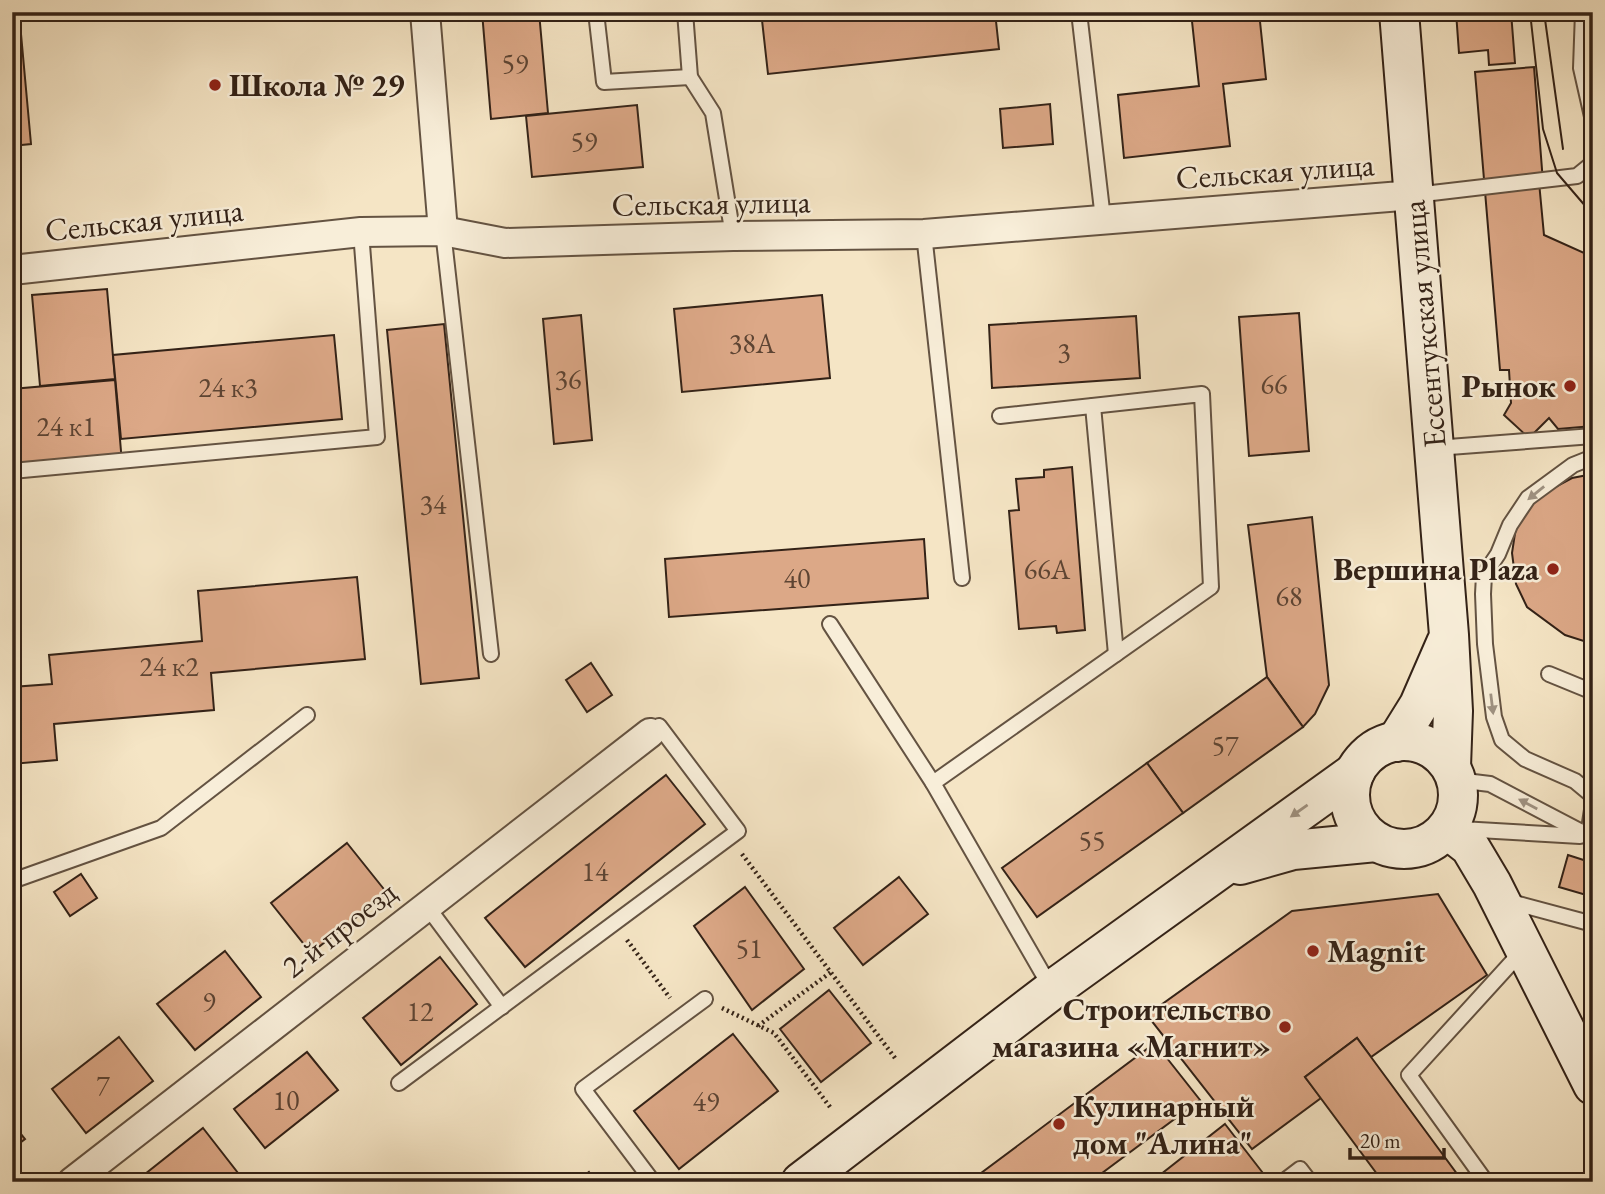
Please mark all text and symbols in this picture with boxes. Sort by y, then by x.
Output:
house number: 59 [502,45,528,81]
place label: Школа № 29 [229,64,405,106]
marker: Школа № 29 [207,77,223,93]
house number: 59 [571,123,597,159]
street label: Сельская улица [1174,143,1376,199]
street label: Сельская улица [611,180,811,226]
street label: Сельская улица [43,189,245,251]
street label: Ессентукская улица [1392,198,1456,450]
house number: 38А [729,325,776,361]
house number: 3 [1057,334,1071,370]
house number: 36 [555,361,581,397]
place label: Рынок [1461,365,1556,407]
house number: 66 [1261,366,1287,402]
house number: 24 к3 [198,369,258,405]
marker: Рынок [1562,378,1578,394]
house number: 24 к1 [36,408,96,444]
one-way arrow [1527,485,1544,500]
house number: 34 [420,486,447,522]
place label: Вершина Plaza [1333,548,1540,590]
house number: 66А [1024,551,1071,587]
house number: 40 [784,560,810,596]
marker: Вершина Plaza [1545,561,1561,577]
house number: 68 [1276,578,1302,614]
house number: 24 к2 [139,648,199,684]
one-way arrow [1487,693,1498,715]
house number: 57 [1212,727,1239,763]
one-way arrow [1518,798,1538,810]
one-way arrow [1290,804,1308,818]
house number: 55 [1079,822,1105,858]
house number: 14 [582,853,609,889]
street label: 2-й проезд [273,871,405,987]
house number: 51 [736,930,762,966]
place label: Magnit [1327,930,1425,972]
marker: Magnit [1305,943,1321,959]
house number: 9 [202,983,216,1019]
place label: Строительство магазина «Магнит» [992,988,1271,1067]
house number: 12 [407,993,434,1029]
marker: Строительство магазина «Магнит» [1277,1019,1293,1035]
house number: 7 [96,1067,110,1103]
house number: 10 [273,1082,299,1118]
house number: 49 [693,1083,719,1119]
place label: Кулинарный дом "Алина" [1073,1085,1255,1164]
marker: Кулинарный дом "Алина" [1051,1116,1067,1132]
scale bar [1350,1117,1444,1161]
text: 20 m [1360,1127,1401,1154]

